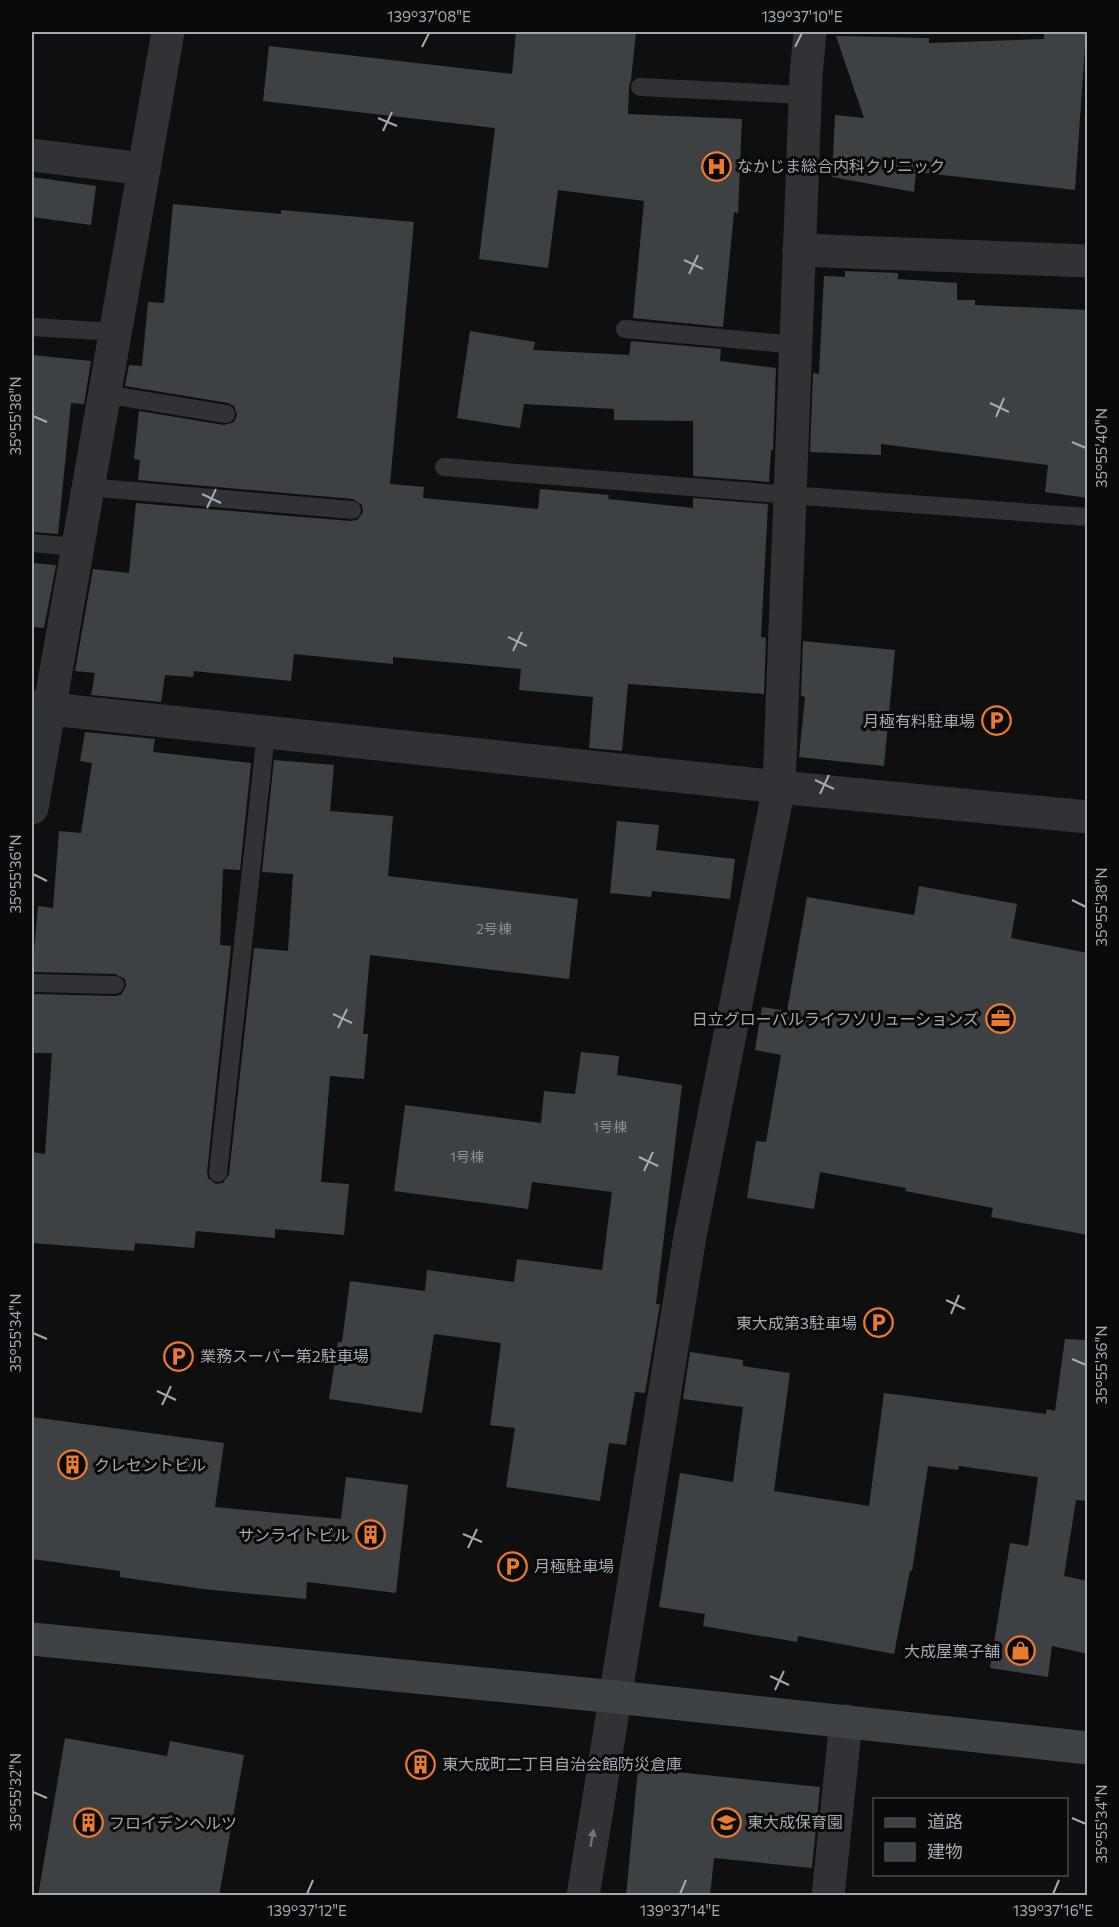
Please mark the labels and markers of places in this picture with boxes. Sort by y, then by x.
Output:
hospital icon: なかじま総合内科クリニック [700,150,732,182]
place label: なかじま総合内科クリニック [737,156,945,175]
parking icon: 月極有料駐車場 [980,705,1012,737]
place label: 月極有料駐車場 [863,711,975,730]
office icon: 日立グローバルライフソリューションズ [984,1003,1016,1035]
place label: 日立グローバルライフソリューションズ [692,1009,979,1028]
parking icon: 東大成第3駐車場 [862,1307,894,1339]
place label: 東大成第3駐車場 [736,1313,857,1332]
parking icon: 業務スーパー第2駐車場 [163,1340,195,1372]
place label: 業務スーパー第2駐車場 [200,1346,369,1365]
building icon: クレセントビル [57,1449,89,1481]
place label: クレセントビル [94,1455,206,1474]
building icon: サンライトビル [355,1519,387,1551]
place label: サンライトビル [238,1525,350,1544]
parking icon: 月極駐車場 [497,1550,529,1582]
place label: 月極駐車場 [534,1556,614,1575]
shop icon: 大成屋菓子舗 [1005,1635,1037,1667]
place label: 大成屋菓子舗 [904,1641,1000,1660]
building icon: 東大成町二丁目自治会館防災倉庫 [405,1748,437,1780]
place label: 東大成町二丁目自治会館防災倉庫 [442,1754,682,1773]
school or university icon: 東大成保育園 [710,1806,742,1838]
building icon: フロイデンヘルツ [72,1807,104,1839]
place label: 東大成保育園 [747,1812,843,1831]
place label: フロイデンヘルツ [109,1813,237,1832]

